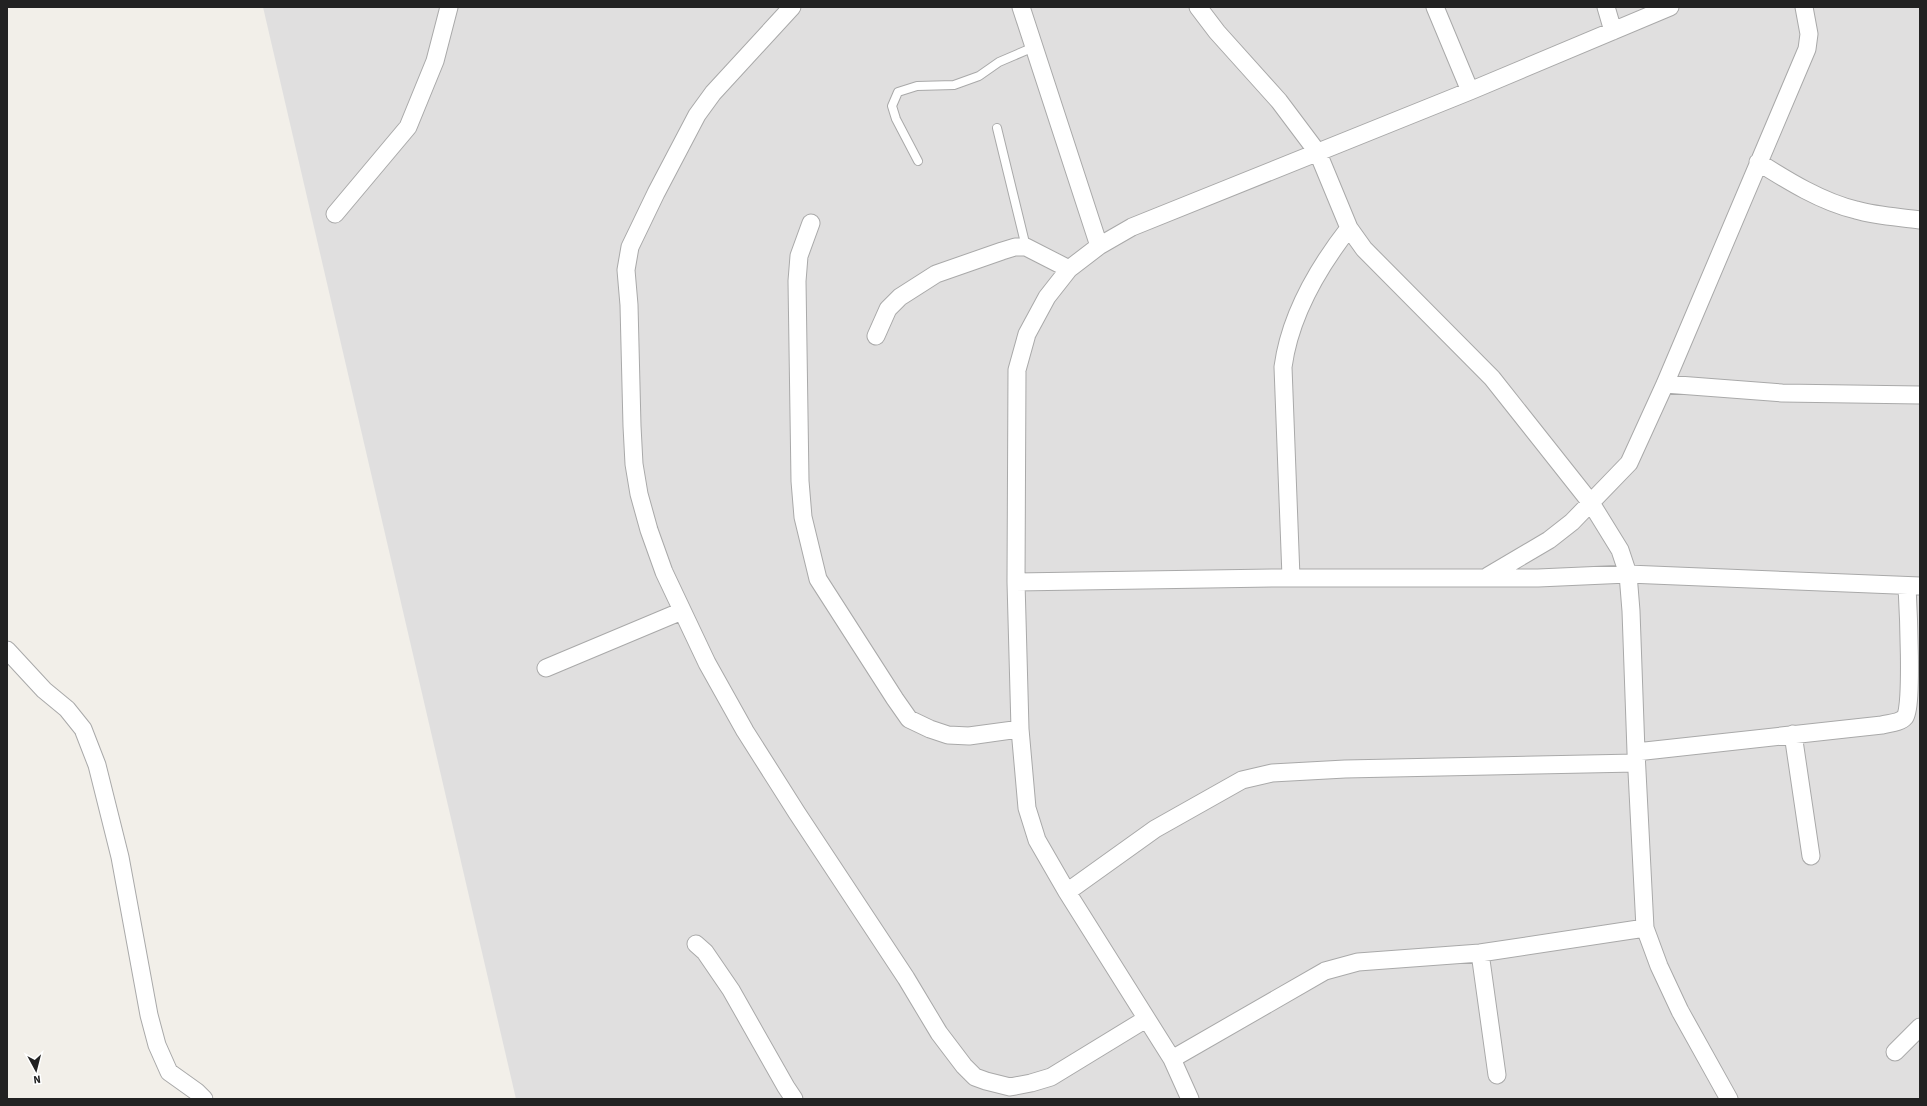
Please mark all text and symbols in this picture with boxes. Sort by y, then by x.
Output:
north arrow [16,1050,56,1090]
text: N [33,1072,42,1087]

